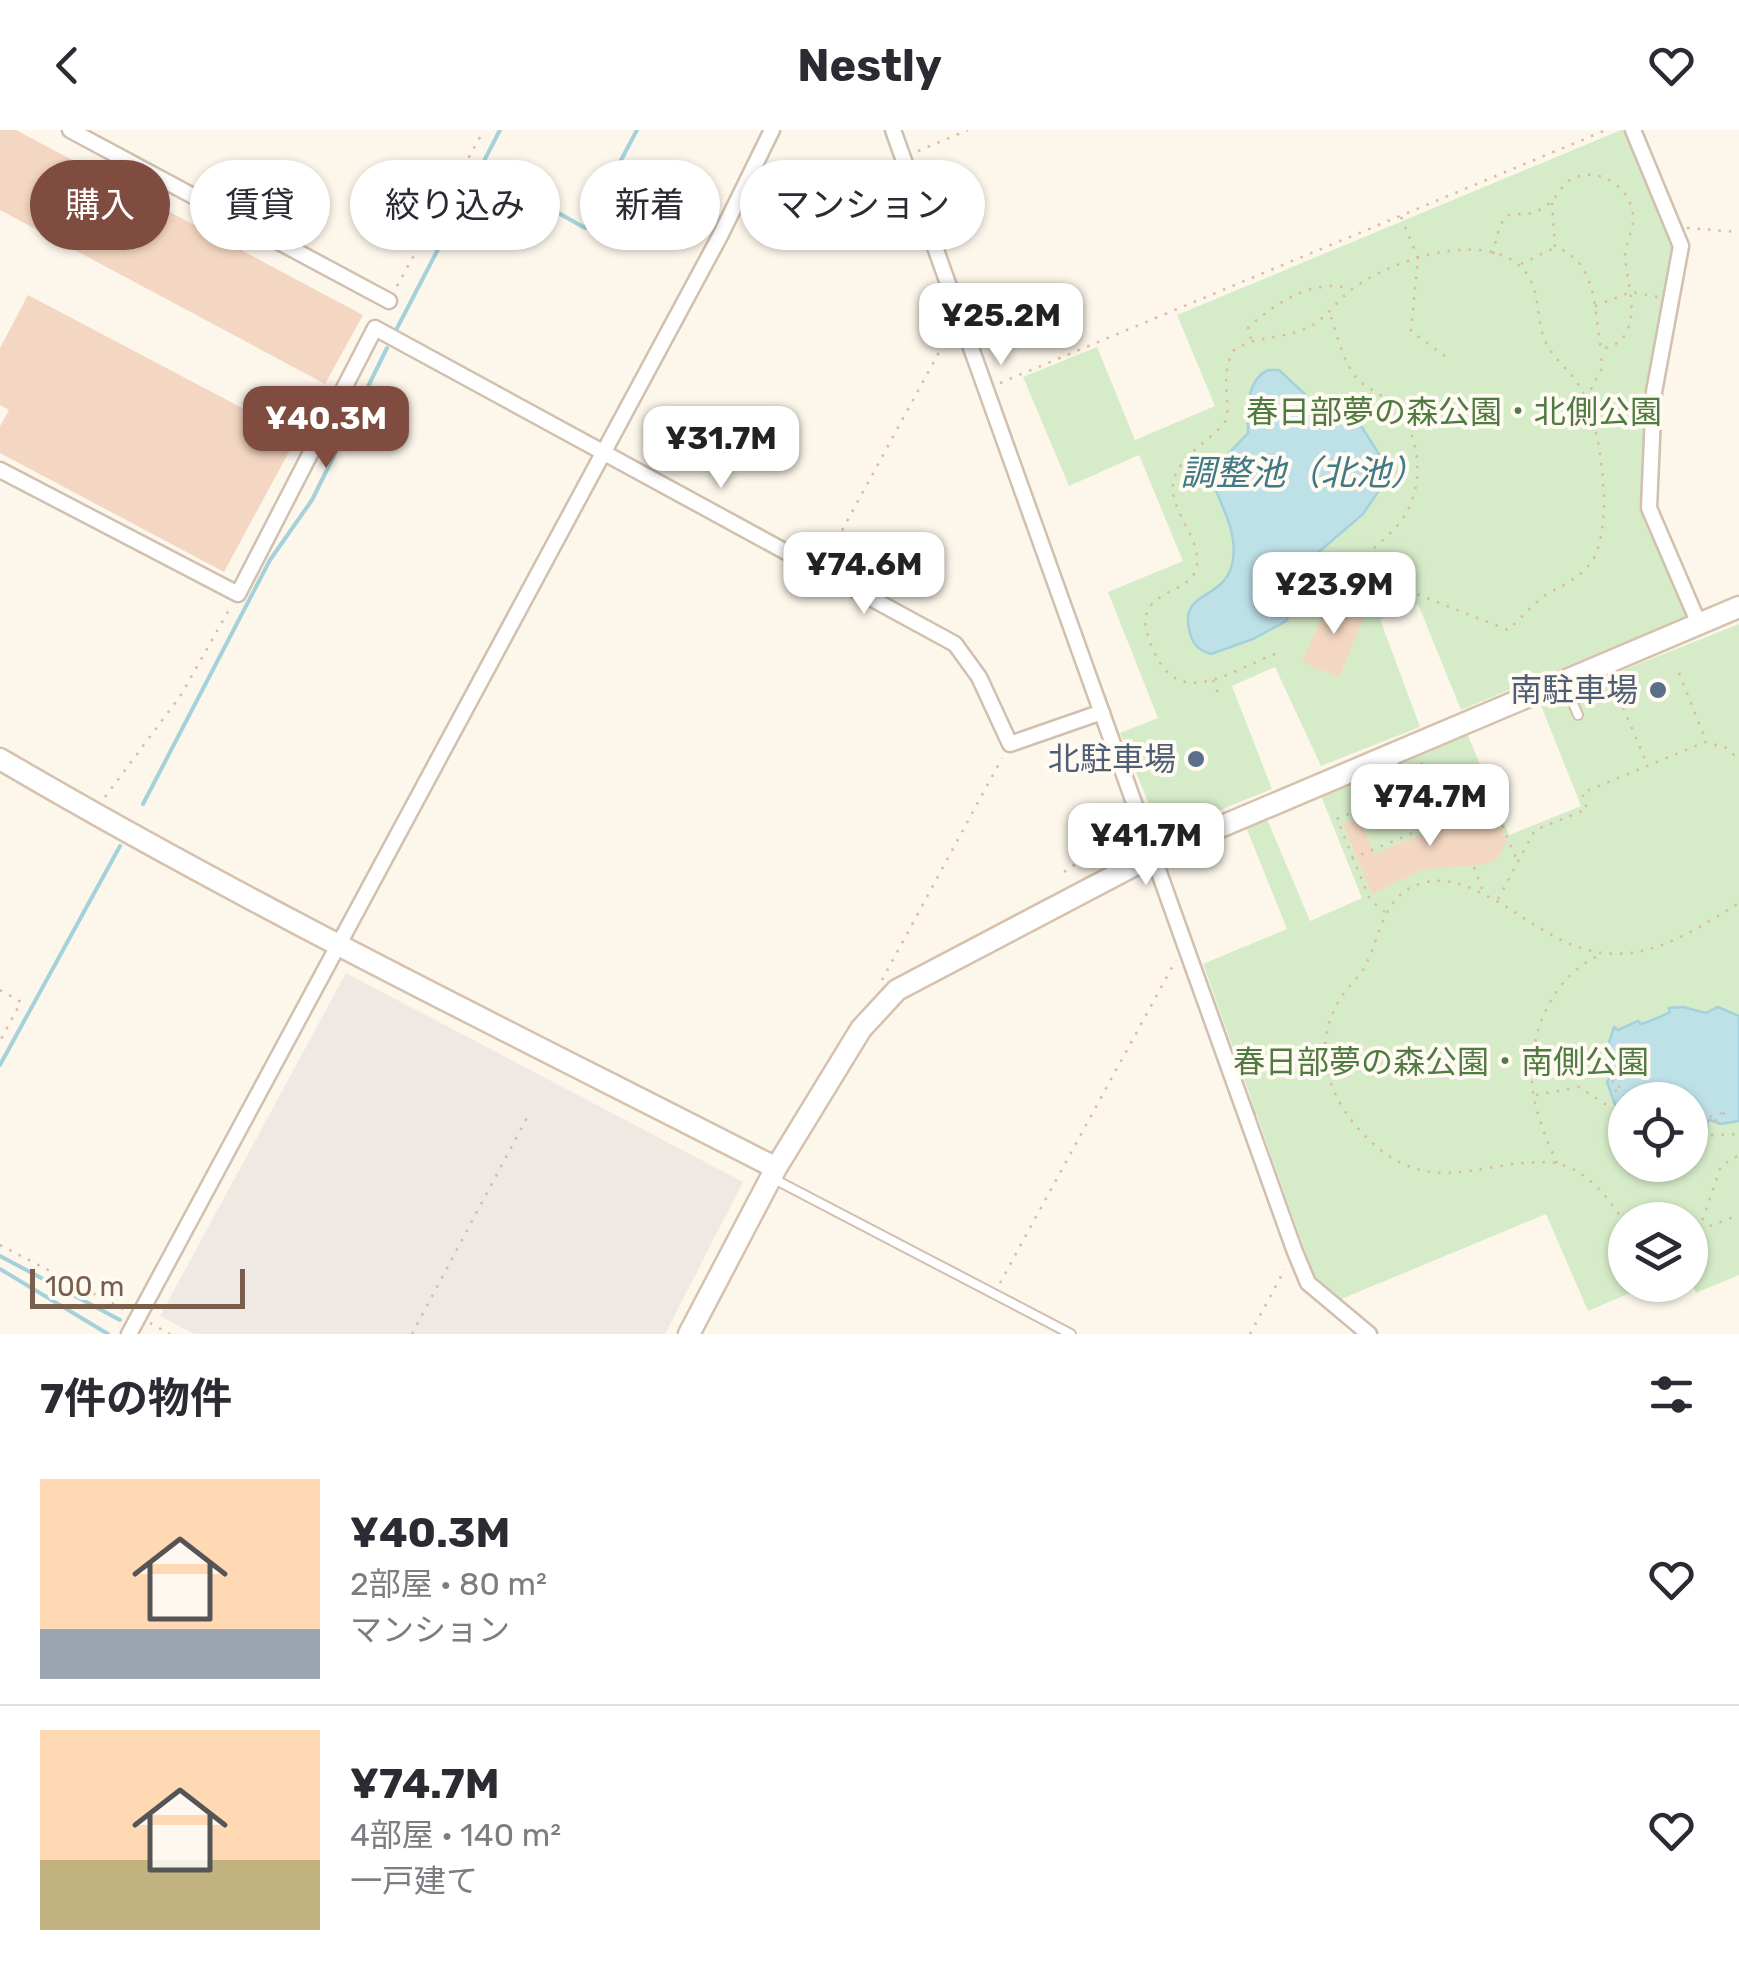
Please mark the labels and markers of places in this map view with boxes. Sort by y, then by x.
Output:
pin: ¥25.2M [920,283,1082,368]
pin: ¥40.3M [245,386,407,471]
pin: ¥31.7M [640,406,802,491]
pin: ¥74.6M [783,532,945,617]
pin: ¥23.9M [1253,552,1415,637]
place label: 南駐車場 [1510,671,1638,709]
marker: 南駐車場 [1647,679,1669,701]
place label: 北駐車場 [1048,740,1176,778]
marker: 北駐車場 [1185,748,1207,770]
pin: ¥74.7M [1349,764,1511,849]
pin: ¥41.7M [1065,803,1227,888]

